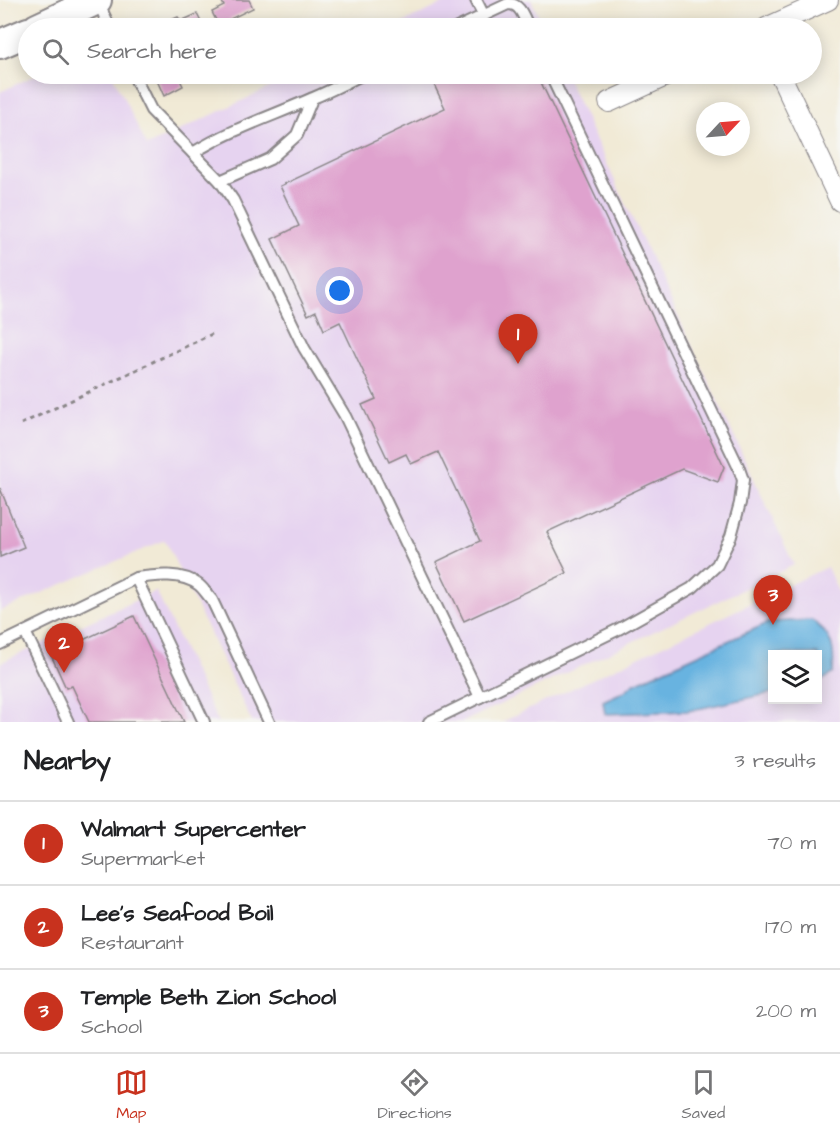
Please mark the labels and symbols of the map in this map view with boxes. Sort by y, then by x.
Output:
north arrow [696,102,750,156]
your location [325,276,354,305]
pin: 1 [498,314,538,364]
pin: 3 [754,576,792,625]
pin: 2 [44,624,84,673]

